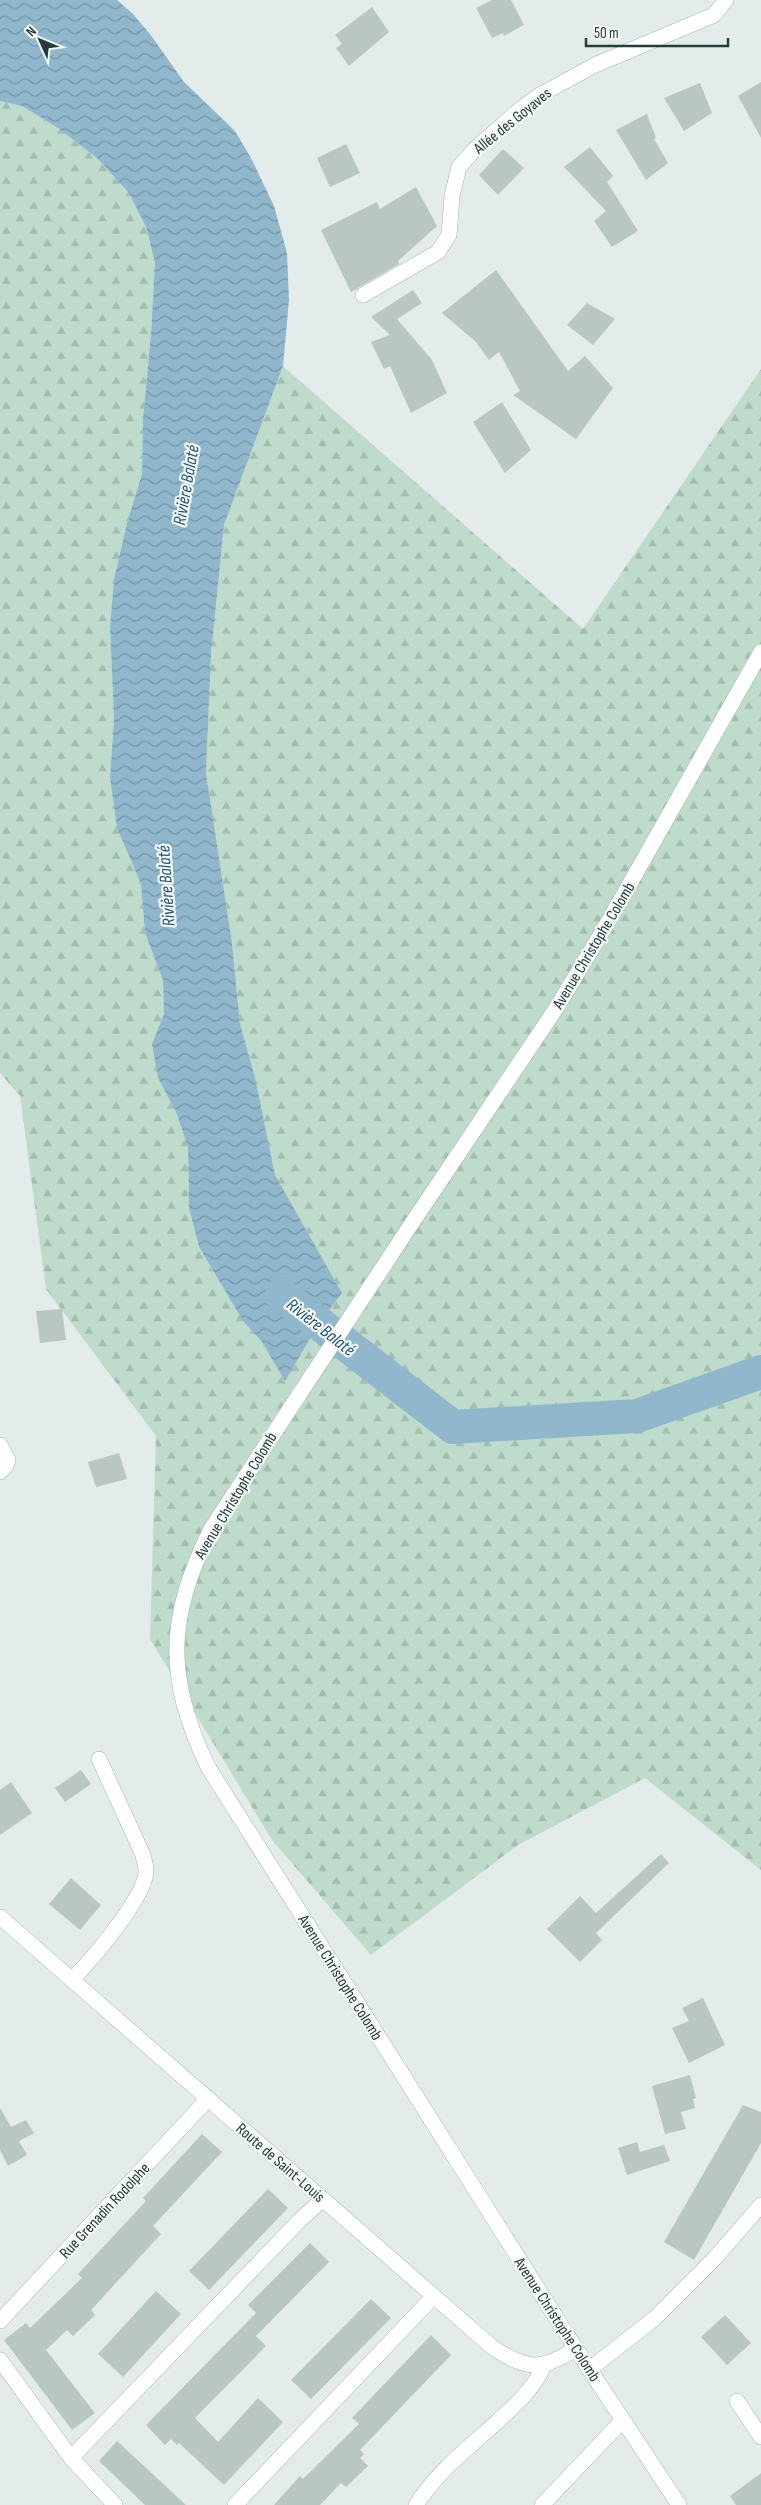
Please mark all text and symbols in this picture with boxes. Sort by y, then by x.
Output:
north arrow [15,15,65,65]
scale bar [586,15,728,47]
text: N [22,23,40,40]
text: 50 m [594,24,619,43]
street label: Allée des Goyaves [469,84,556,159]
water label: Rivière Balaté [169,443,204,527]
water label: Rivière Balaté [153,845,180,927]
street label: Avenue Christophe Colomb [548,879,640,1013]
water label: Rivière Balaté [282,1294,359,1361]
street label: Avenue Christophe Colomb [190,1429,282,1563]
street label: Avenue Christophe Colomb [293,1911,386,2044]
street label: Route de Saint-Louis [232,2119,328,2207]
street label: Rue Grenadin Rodolphe [56,2159,154,2263]
street label: Avenue Christophe Colomb [509,2253,604,2385]

